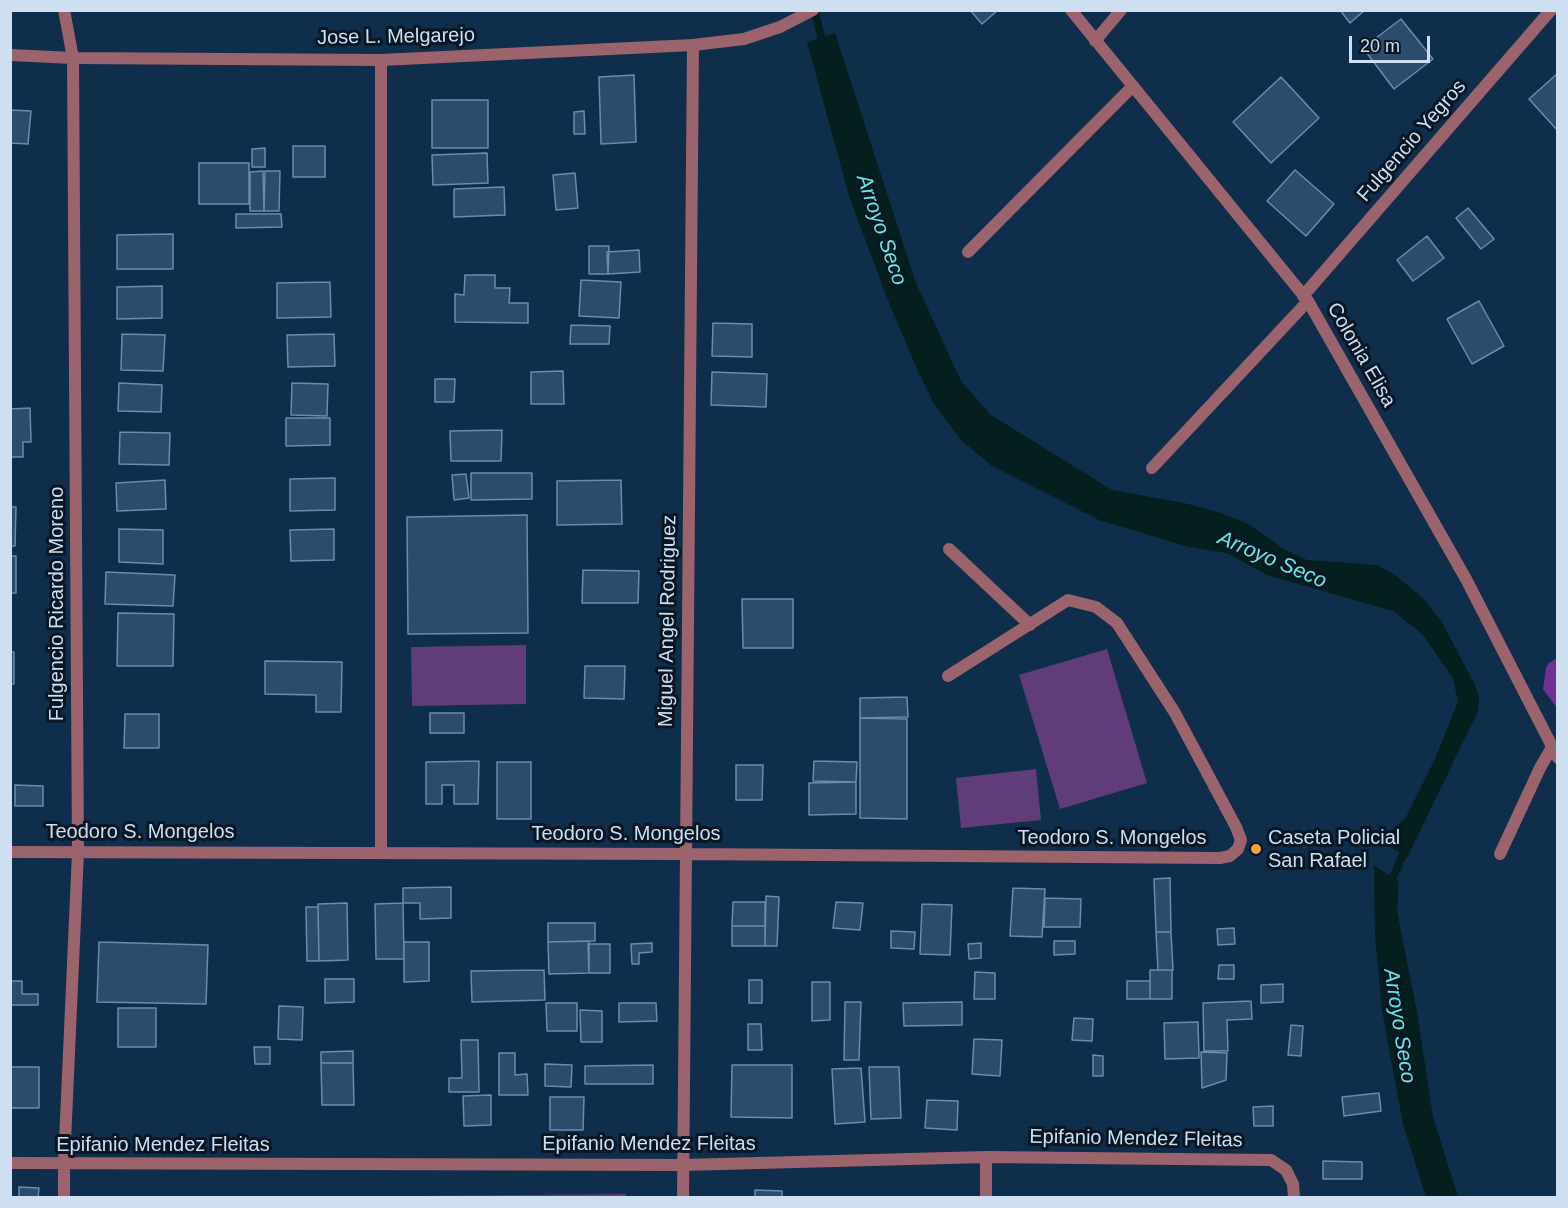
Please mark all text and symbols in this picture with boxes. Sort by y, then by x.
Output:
street label: Jose L. Melgarejo [317,24,475,50]
scale bar [1352,24,1433,62]
text: 20 m [1360,36,1400,56]
street label: Fulgencio Yegros [1352,75,1472,207]
water label: Arroyo Seco [850,171,912,289]
street label: Colonia Elisa [1321,298,1401,412]
street label: Fulgencio Ricardo Moreno [45,487,69,721]
street label: Miguel Angel Rodriguez [654,515,682,727]
water label: Arroyo Seco [1214,526,1330,594]
street label: Teodoro S. Mongelos [45,820,235,844]
street label: Teodoro S. Mongelos [531,822,721,846]
street label: Teodoro S. Mongelos [1017,826,1207,850]
place label: Caseta Policial San Rafael [1268,826,1400,873]
marker: Caseta Policial San Rafael [1249,842,1263,856]
water label: Arroyo Seco [1378,967,1420,1085]
street label: Epifanio Mendez Fleitas [1029,1125,1243,1153]
street label: Epifanio Mendez Fleitas [542,1132,756,1156]
street label: Epifanio Mendez Fleitas [56,1133,270,1157]

